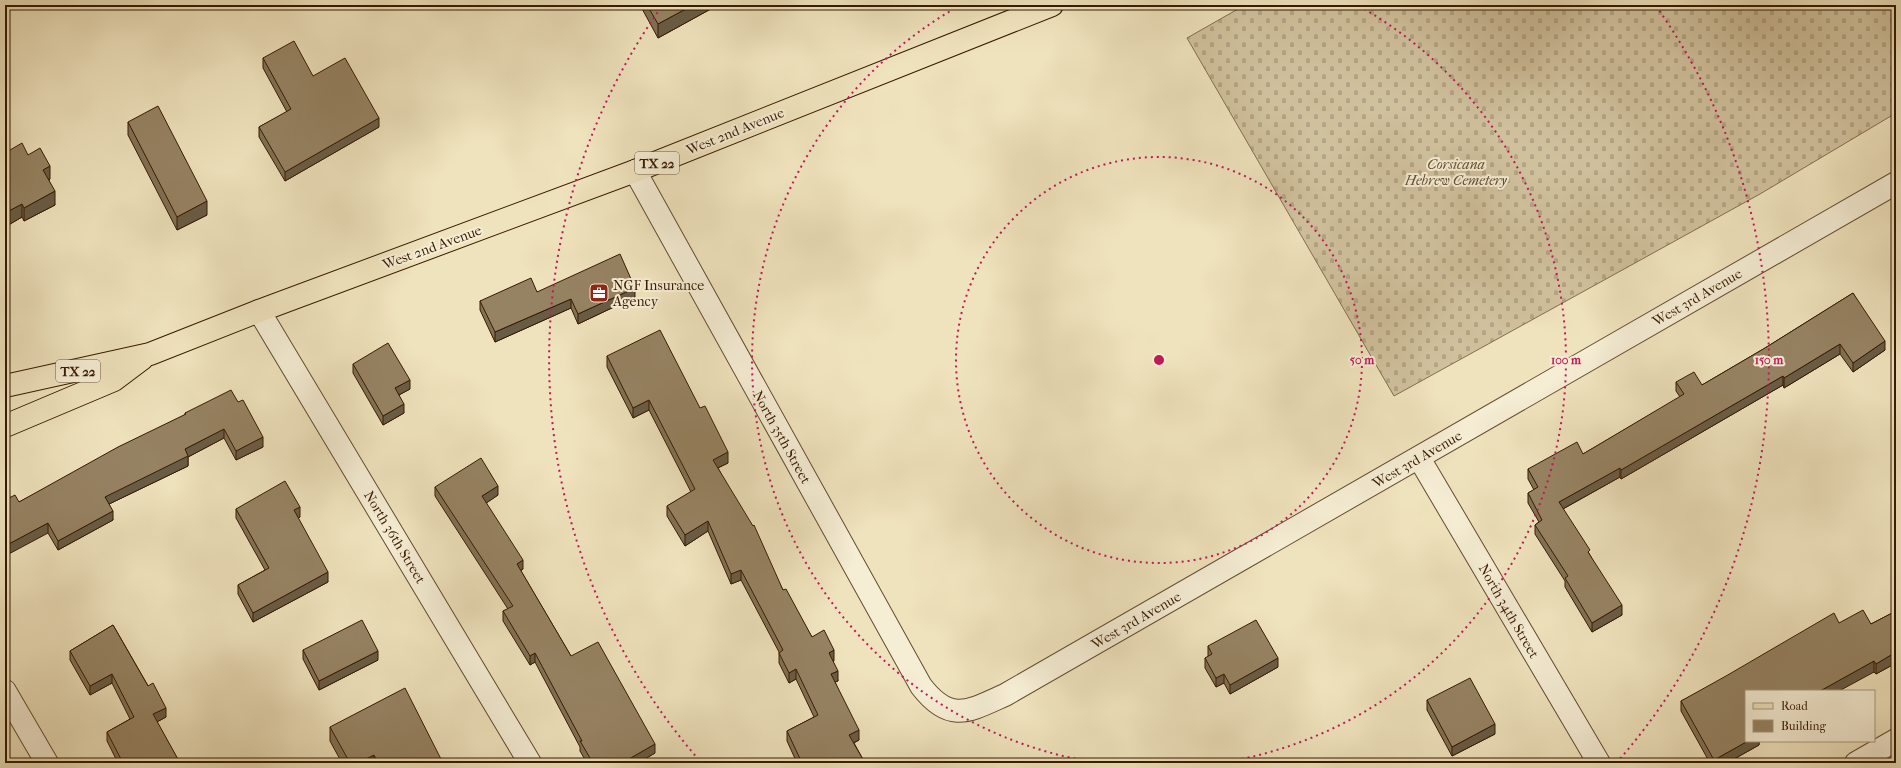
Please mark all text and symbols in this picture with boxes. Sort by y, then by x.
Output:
street label: West 2nd Avenue [683,104,787,159]
road number: TX 22 [635,152,679,174]
park label: Corsicana Hebrew Cemetery [1404,156,1508,189]
street label: West 2nd Avenue [379,222,484,274]
street label: West 3rd Avenue [1649,265,1745,330]
place label: NGF Insurance Agency [612,277,704,310]
office icon: NGF Insurance Agency [588,282,610,304]
centre of rings [1152,353,1166,367]
text: 50 m [1350,353,1375,367]
text: 100 m [1551,353,1582,367]
text: 150 m [1755,353,1784,367]
road number: TX 22 [56,360,100,382]
street label: North 35th Street [749,388,814,487]
street label: West 3rd Avenue [1369,427,1465,492]
street label: North 36th Street [360,488,429,587]
street label: North 34th Street [1475,561,1542,661]
street label: West 3rd Avenue [1088,588,1184,653]
legend [1745,690,1875,742]
text: Road [1781,699,1808,713]
text: Building [1781,719,1826,733]

